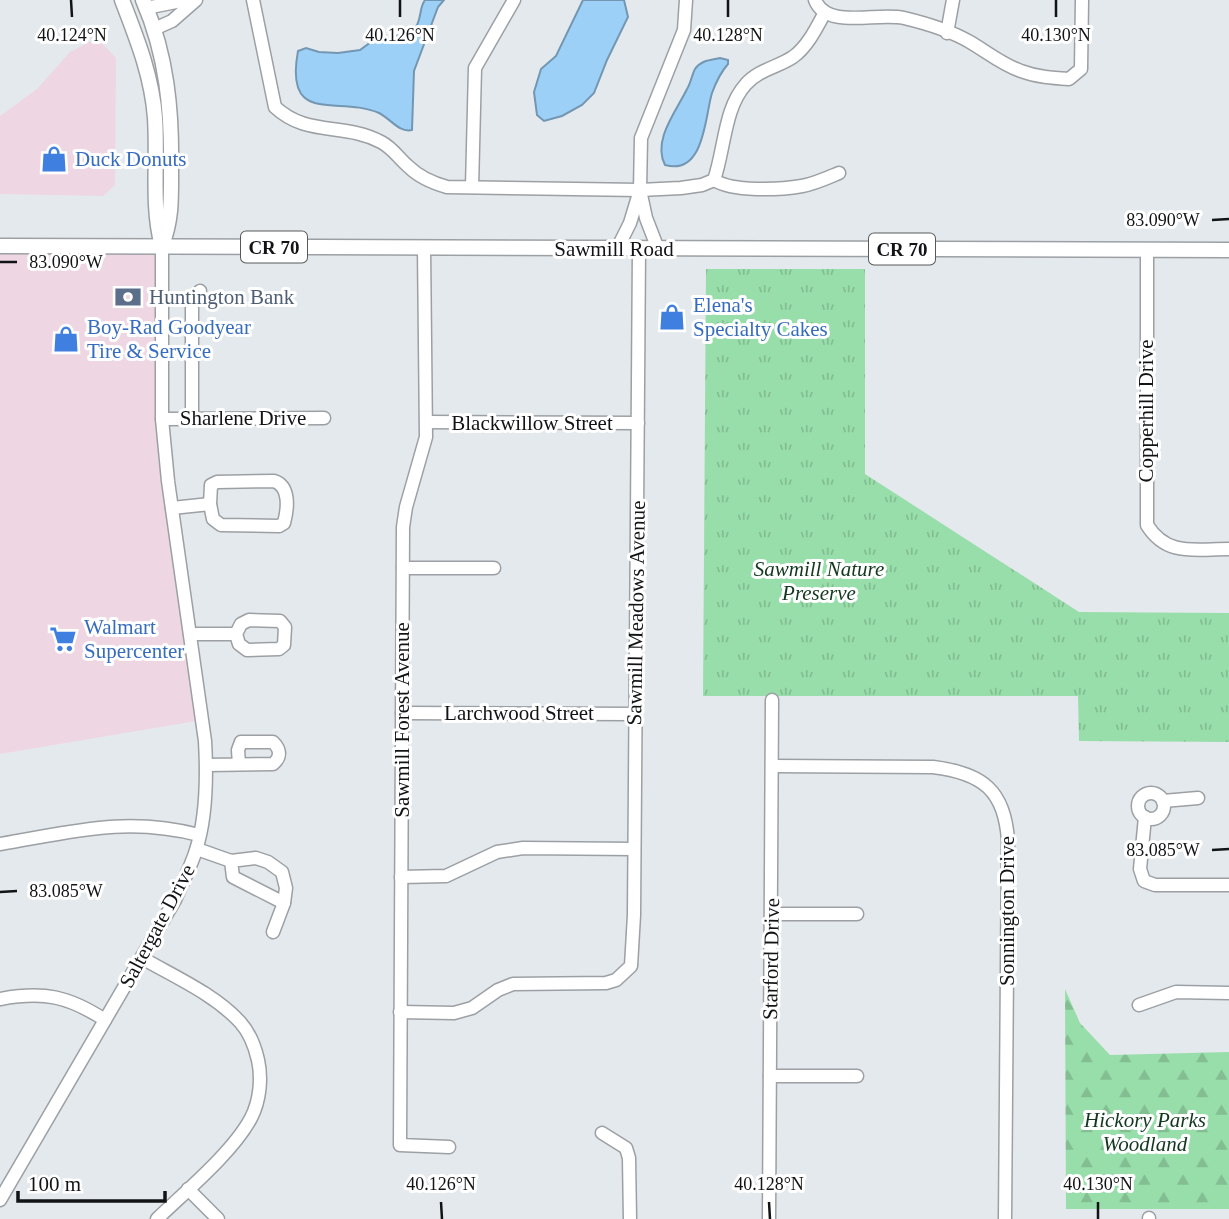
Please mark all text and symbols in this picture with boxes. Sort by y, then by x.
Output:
text: 40.124°N [37,25,107,45]
text: 40.126°N [365,25,435,45]
text: 40.128°N [693,25,763,45]
text: 40.130°N [1021,25,1091,45]
shop icon: Duck Donuts [39,144,69,174]
place label: Duck Donuts [75,147,186,171]
text: 83.090°W [1126,210,1200,230]
road number: CR 70 [241,232,307,262]
road number: CR 70 [869,233,935,264]
street label: Sawmill Road [554,237,674,261]
text: 83.090°W [29,252,103,272]
bank icon: Huntington Bank [113,282,143,312]
place label: Huntington Bank [149,285,295,309]
place label: Elena's Specialty Cakes [693,293,828,341]
shop icon: Elena's Specialty Cakes [657,302,687,332]
place label: Boy-Rad Goodyear Tire & Service [87,315,251,363]
shop icon: Boy-Rad Goodyear Tire & Service [51,324,81,354]
street label: Copperhill Drive [1134,340,1158,482]
street label: Sharlene Drive [180,406,306,430]
street label: Blackwillow Street [451,411,613,435]
street label: Sawmill Meadows Avenue [622,500,650,726]
park label: Sawmill Nature Preserve [754,557,884,605]
place label: Walmart Supercenter [84,615,184,663]
street label: Sawmill Forest Avenue [390,622,414,818]
supermarket icon: Walmart Supercenter [48,624,78,654]
street label: Larchwood Street [444,701,594,725]
street label: Sonnington Drive [995,836,1019,986]
text: 83.085°W [1126,840,1200,860]
street label: Saltergate Drive [114,860,200,992]
text: 83.085°W [29,881,103,901]
street label: Starford Drive [758,898,784,1020]
park label: Hickory Parks Woodland [1083,1108,1206,1156]
scale bar [18,1160,164,1204]
text: 100 m [28,1172,81,1196]
text: 40.126°N [406,1174,476,1194]
text: 40.128°N [734,1174,804,1194]
text: 40.130°N [1063,1174,1133,1194]

